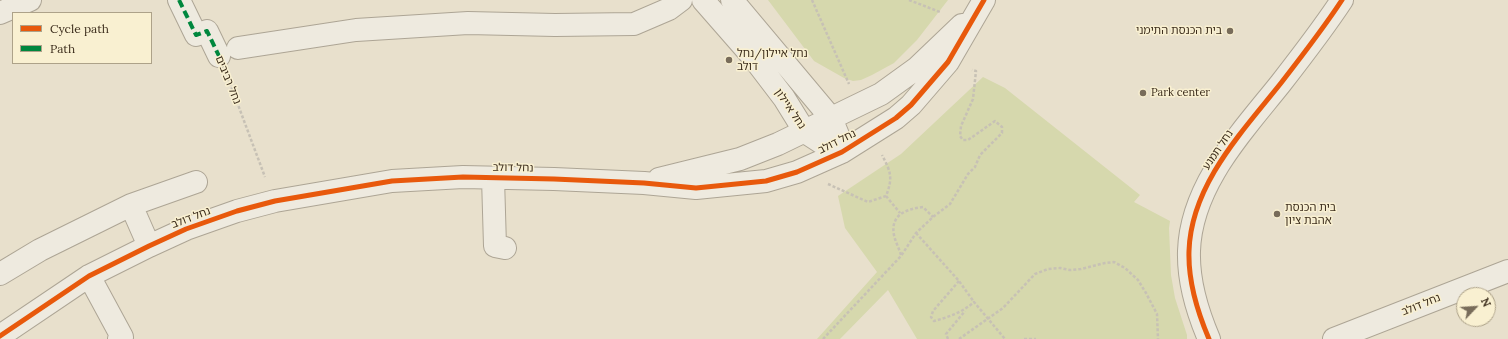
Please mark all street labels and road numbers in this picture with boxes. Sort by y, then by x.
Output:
street label: נחל רביבים [212,54,244,106]
street label: נחל איילון [772,86,808,132]
street label: נחל דולב [816,127,858,157]
street label: נחל תמנע [1200,128,1236,172]
street label: נחל דולב [492,161,534,175]
street label: נחל דולב [170,205,212,231]
street label: נחל דולב [1400,291,1442,319]

